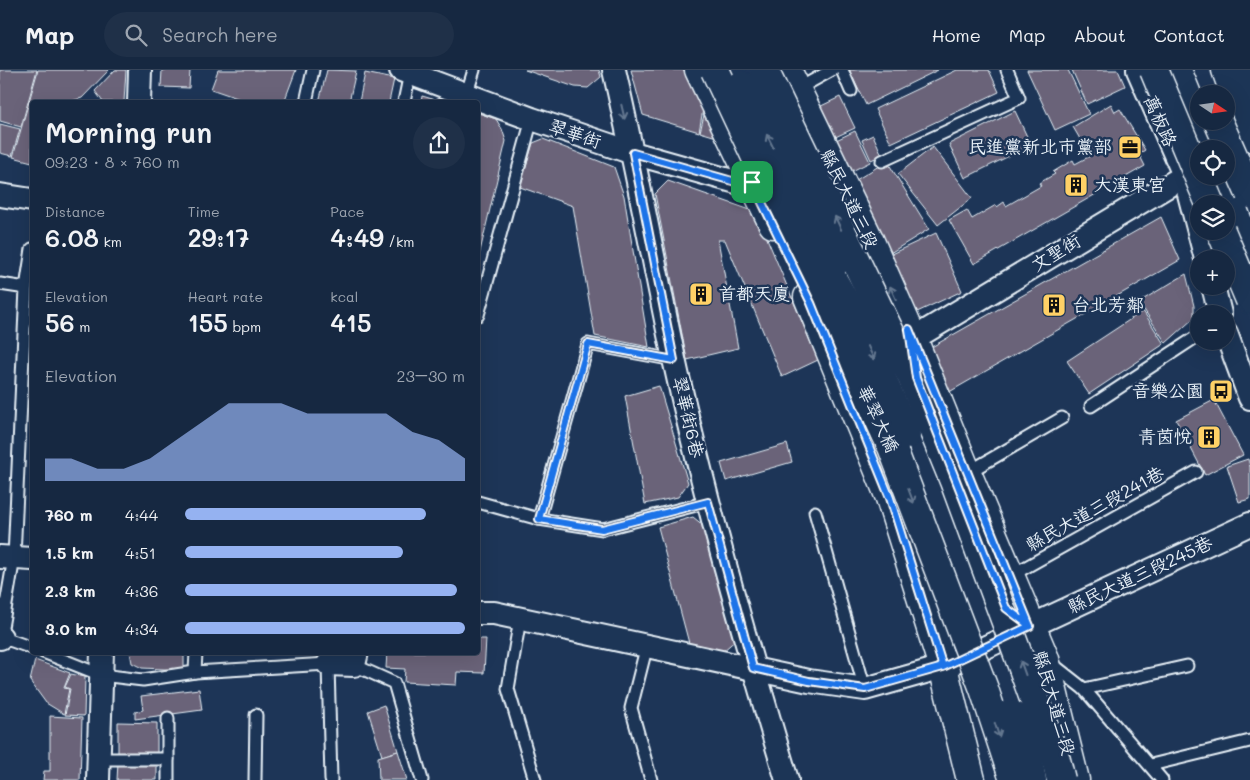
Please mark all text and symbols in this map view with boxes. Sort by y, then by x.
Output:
search box [104,12,454,57]
text: Map [25,19,74,50]
icon: search [122,21,150,49]
text: Search here [162,22,278,47]
text: Home [932,23,981,47]
text: Map [1009,23,1045,47]
text: About [1073,23,1126,47]
text: Contact [1154,23,1225,47]
north arrow [1190,85,1235,130]
map controls [1190,85,1235,350]
street label: 萬板路 [1139,91,1183,150]
one-way arrow [619,103,628,119]
street label: 翠華街 [546,113,605,153]
text: Morning run [45,114,212,150]
button: share [413,117,465,169]
one-way arrow [765,133,775,148]
place label: 民進黨新北市黨部 [968,134,1112,158]
office icon: 民進黨新北市黨部 [1117,134,1143,160]
button: locate [1190,140,1235,185]
street label: 縣民大道三段 [815,145,884,252]
text: 09:23 · 8 × 760 m [45,151,180,172]
pin [731,161,773,203]
icon: arrive [738,168,766,196]
building icon: 大漢東宮 [1063,172,1089,198]
place label: 大漢東宮 [1094,172,1166,196]
button: layers [1190,195,1235,240]
text: Distance [45,202,105,221]
text: Time [188,202,220,221]
text: Pace [330,202,365,221]
one-way arrow [833,216,842,231]
text: 6.08 [45,221,99,253]
text: 29:17 [188,221,249,253]
text: 4:49 [330,221,384,253]
street label: 文聖街 [1026,228,1085,276]
text: km [99,232,122,251]
text: /km [384,232,415,251]
button: + [1190,250,1235,295]
building icon: 首都天廈 [688,281,714,307]
place label: 首都天廈 [718,281,790,305]
one-way arrow [887,286,897,301]
text: Elevation [45,287,108,306]
text: Heart rate [188,287,263,306]
text: kcal [330,287,358,306]
building icon: 台北芳鄰 [1041,292,1067,318]
place label: 台北芳鄰 [1072,292,1144,316]
button: − [1190,305,1235,350]
text: 56 [45,306,75,338]
text: 155 [188,306,228,338]
text: 415 [330,306,371,338]
text: m [75,317,90,336]
text: bpm [228,317,261,336]
one-way arrow [866,345,876,360]
text: Elevation [45,365,117,386]
text: 23–30 m [396,365,465,386]
street label: 翠華街6巷 [668,374,710,460]
place label: 音樂公園 [1132,378,1204,402]
bus stop icon: 音樂公園 [1208,378,1234,404]
street label: 華翠大橋 [853,381,905,456]
place label: 青茵悅 [1138,424,1192,448]
building icon: 青茵悅 [1196,424,1222,450]
street label: 縣民大道三段241巷 [1021,460,1168,556]
one-way arrow [907,487,916,503]
text: 760 m [45,504,92,525]
text: 4:44 [125,504,158,525]
street label: 縣民大道三段245巷 [1063,530,1216,618]
text: 1.5 km [45,542,93,563]
text: 4:51 [125,542,156,563]
text: 2.3 km [45,580,96,601]
text: 4:36 [125,580,158,601]
text: 3.0 km [45,618,97,639]
text: 4:34 [125,618,158,639]
street label: 縣民大道三段 [1029,648,1081,758]
one-way arrow [1018,660,1027,676]
one-way arrow [993,722,1003,738]

